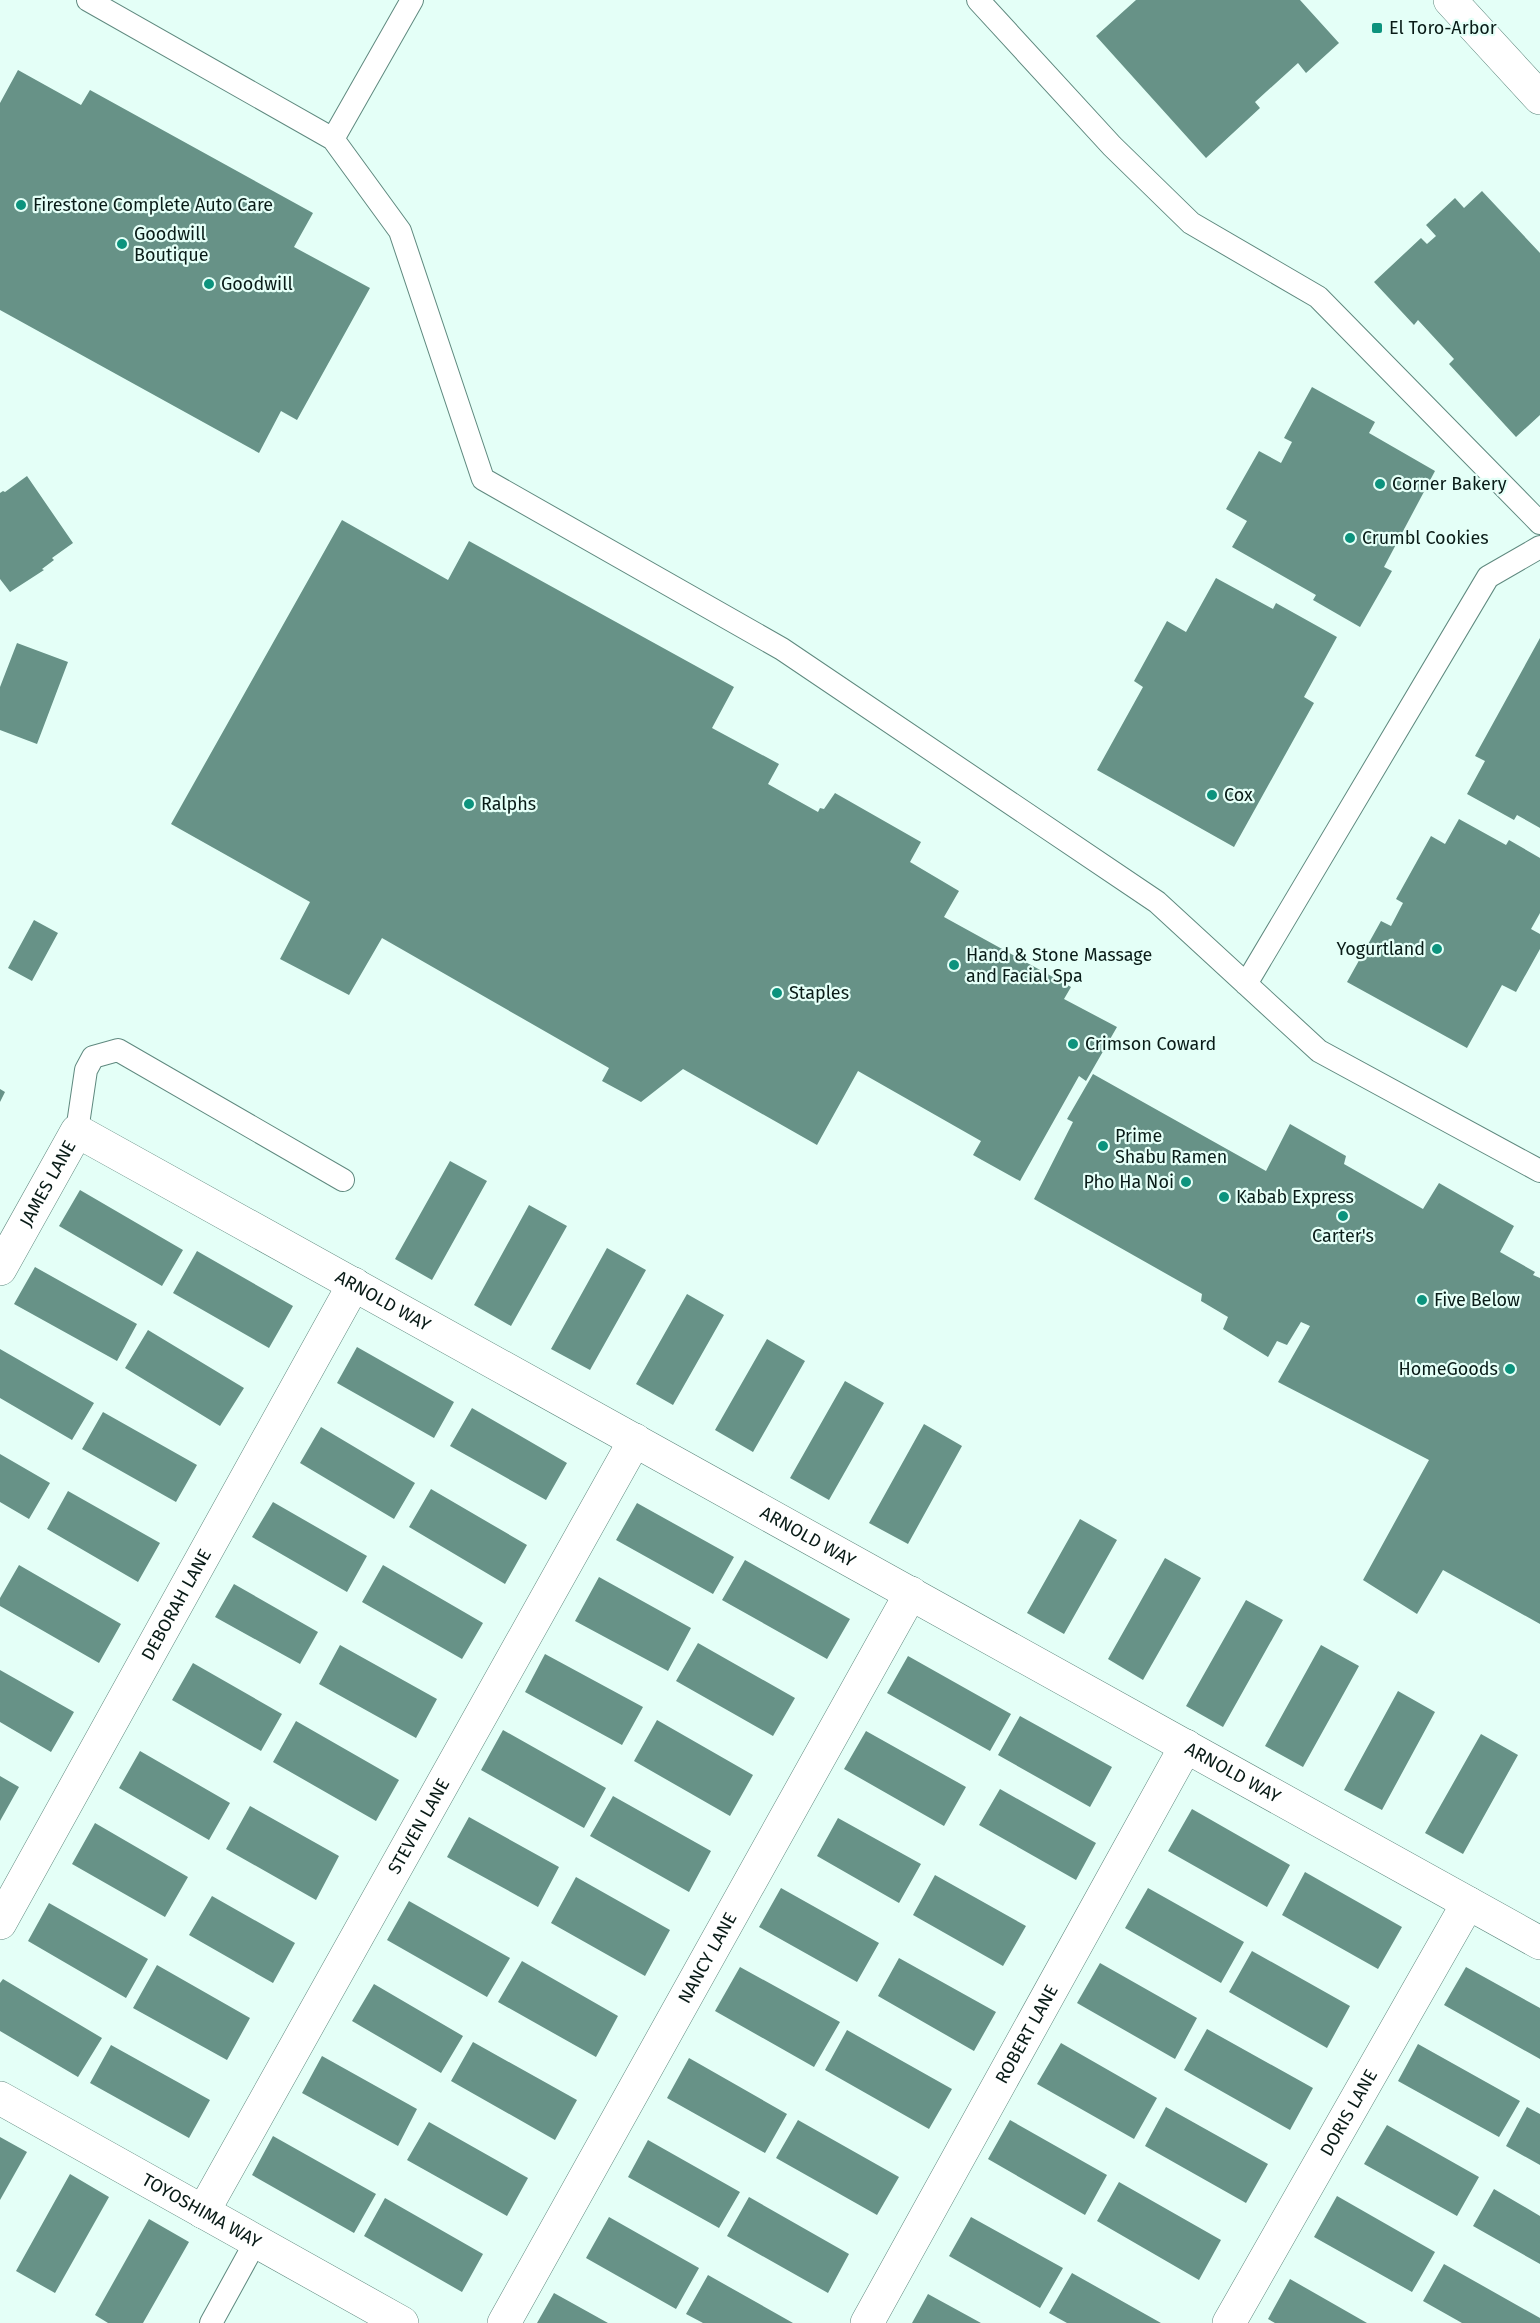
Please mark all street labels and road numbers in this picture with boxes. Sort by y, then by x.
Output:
street label: JAMES LANE [15,1137,81,1230]
street label: ARNOLD WAY [332,1266,435,1336]
street label: ARNOLD WAY [756,1501,859,1572]
street label: DEBORAH LANE [137,1545,216,1664]
street label: ARNOLD WAY [1181,1737,1284,1808]
street label: STEVEN LANE [383,1775,454,1878]
street label: NANCY LANE [673,1909,742,2007]
street label: ROBERT LANE [991,1981,1063,2088]
street label: DORIS LANE [1315,2065,1382,2160]
street label: TOYOSHIMA WAY [138,2169,265,2253]

